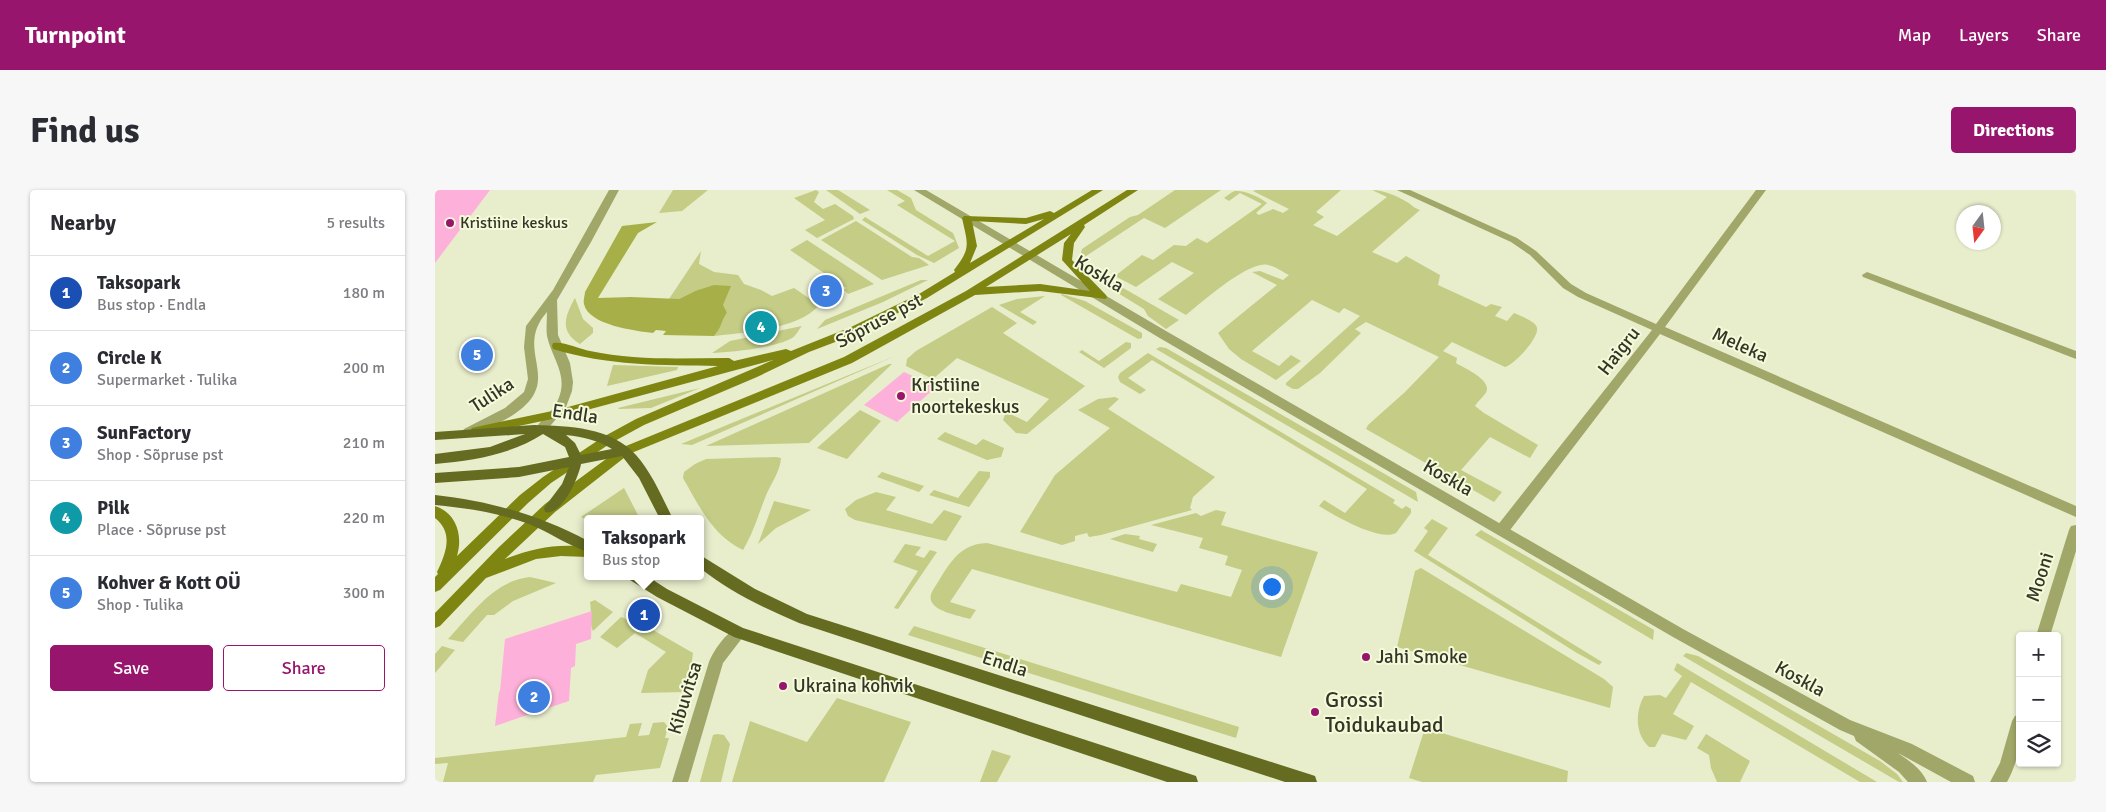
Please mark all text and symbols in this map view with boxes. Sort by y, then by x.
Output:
text: Turnpoint [25,20,126,50]
text: Map [1898,24,1931,46]
text: Layers [1959,24,2009,46]
text: Share [2037,24,2081,46]
button: Directions [1951,107,2076,153]
text: Find us [30,109,140,152]
north arrow [1956,205,2001,250]
text: Nearby [50,210,116,236]
text: 5 results [326,213,385,233]
place label: Kristiine keskus [460,213,568,233]
marker: Kristiine keskus [444,217,456,229]
street label: Koskla [1070,250,1128,298]
text: Taksopark [97,271,181,295]
pin: 3 [810,272,842,310]
text: 1 [62,283,70,303]
text: 180 m [343,283,385,303]
street label: Sõpruse pst [831,288,927,354]
text: Bus stop · Endla [97,295,206,315]
pin: 4 [745,308,777,346]
street label: Haigru [1593,322,1645,380]
street label: Meleka [1708,322,1772,368]
pin: 5 [461,336,493,374]
text: Circle K [97,346,162,370]
text: 2 [62,358,70,378]
text: 200 m [343,358,385,378]
text: Supermarket · Tulika [97,370,237,390]
street label: Tulika [465,372,519,418]
place label: Kristiine noortekeskus [911,373,1019,419]
marker: Kristiine noortekeskus [895,390,907,402]
street label: Endla [550,399,600,429]
text: SunFactory [97,421,191,445]
text: 3 [62,433,70,453]
text: 210 m [343,433,385,453]
text: Shop · Sõpruse pst [97,445,223,465]
street label: Koskla [1419,454,1477,502]
text: Pilk [97,496,130,520]
text: 4 [62,508,70,528]
text: 220 m [343,508,385,528]
popup [584,515,704,580]
text: Place · Sõpruse pst [97,520,226,540]
text: Taksopark [602,526,686,550]
street label: Mooni [2021,549,2059,605]
text: Bus stop [602,550,660,570]
text: Kohver & Kott OÜ [97,571,241,595]
your location [1259,574,1285,600]
text: 5 [62,583,70,603]
text: 300 m [343,583,385,603]
text: Shop · Tulika [97,595,184,615]
pin: 1 [628,596,660,634]
map controls [2016,632,2061,767]
button: + [2016,632,2061,677]
button: Save [50,645,213,691]
button: Share [223,645,385,691]
street label: Endla [979,645,1031,683]
place label: Jahi Smoke [1376,645,1468,669]
marker: Jahi Smoke [1360,651,1372,663]
street label: Koskla [1771,655,1829,703]
street label: Kibuvitsa [663,659,707,737]
place label: Ukraina kohvik [793,674,914,698]
button: − [2016,677,2061,722]
pin: 2 [518,678,550,716]
marker: Ukraina kohvik [777,680,789,692]
place label: Grossi Toidukaubad [1325,686,1444,738]
marker: Grossi Toidukaubad [1309,706,1321,718]
button: layers [2016,722,2061,767]

